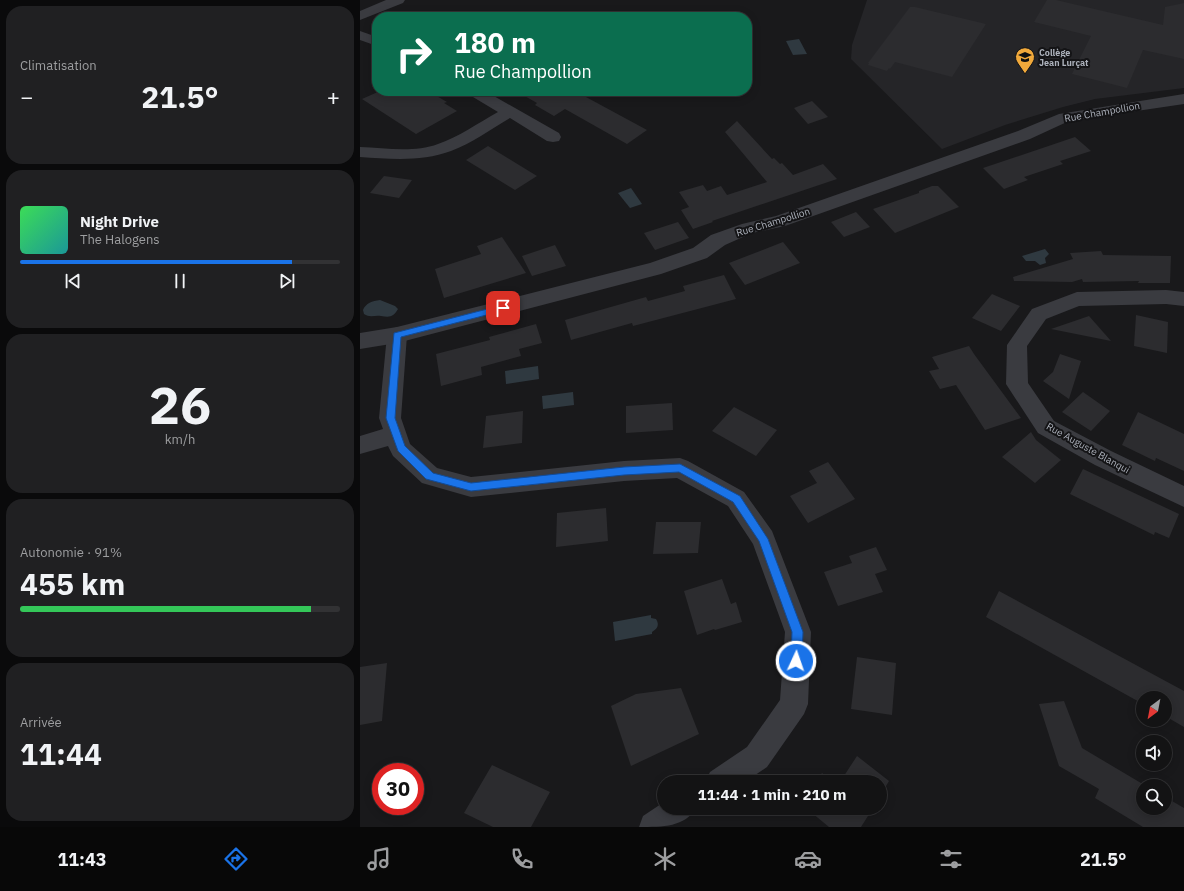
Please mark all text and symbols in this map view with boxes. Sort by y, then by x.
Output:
text: 180 m [454,24,536,61]
icon: right [388,28,440,80]
school or university icon: Collège Jean Lurçat [1014,46,1036,74]
place label: Collège Jean Lurçat [1039,47,1089,68]
text: Climatisation [20,57,97,74]
text: Rue Champollion [454,60,592,83]
text: 21.5° [141,77,219,116]
text: − [20,82,33,111]
text: + [327,82,340,111]
street label: Rue Champollion [1063,99,1141,125]
street label: Rue Champollion [735,205,811,239]
text: Night Drive [80,212,159,231]
text: The Halogens [80,231,160,248]
icon: previous [62,270,84,292]
icon: pause [169,270,191,292]
icon: next [276,270,298,292]
pin [486,291,520,325]
icon: arrive [492,297,514,319]
text: 26 [149,371,211,438]
street label: Rue Auguste Blanqui [1044,420,1132,476]
text: km/h [165,431,195,448]
text: Autonomie · 91% [20,544,122,561]
text: 455 km [20,564,125,603]
position arrow [775,640,817,682]
north arrow [1136,691,1172,727]
map controls [1136,691,1172,815]
text: Arrivée [20,714,62,731]
text: 11:44 [20,734,102,773]
button: sound [1136,735,1172,771]
speed limit sign: 30 [372,763,424,815]
button: search [1136,779,1172,815]
text: 11:44 · 1 min · 210 m [698,785,846,804]
icon: directions [222,845,250,873]
icon: music [365,845,393,873]
icon: phone [508,845,536,873]
icon: climate [651,845,679,873]
icon: car [794,845,822,873]
icon: filters [937,845,965,873]
text: 11:43 [58,848,107,871]
text: 21.5° [1080,848,1126,871]

